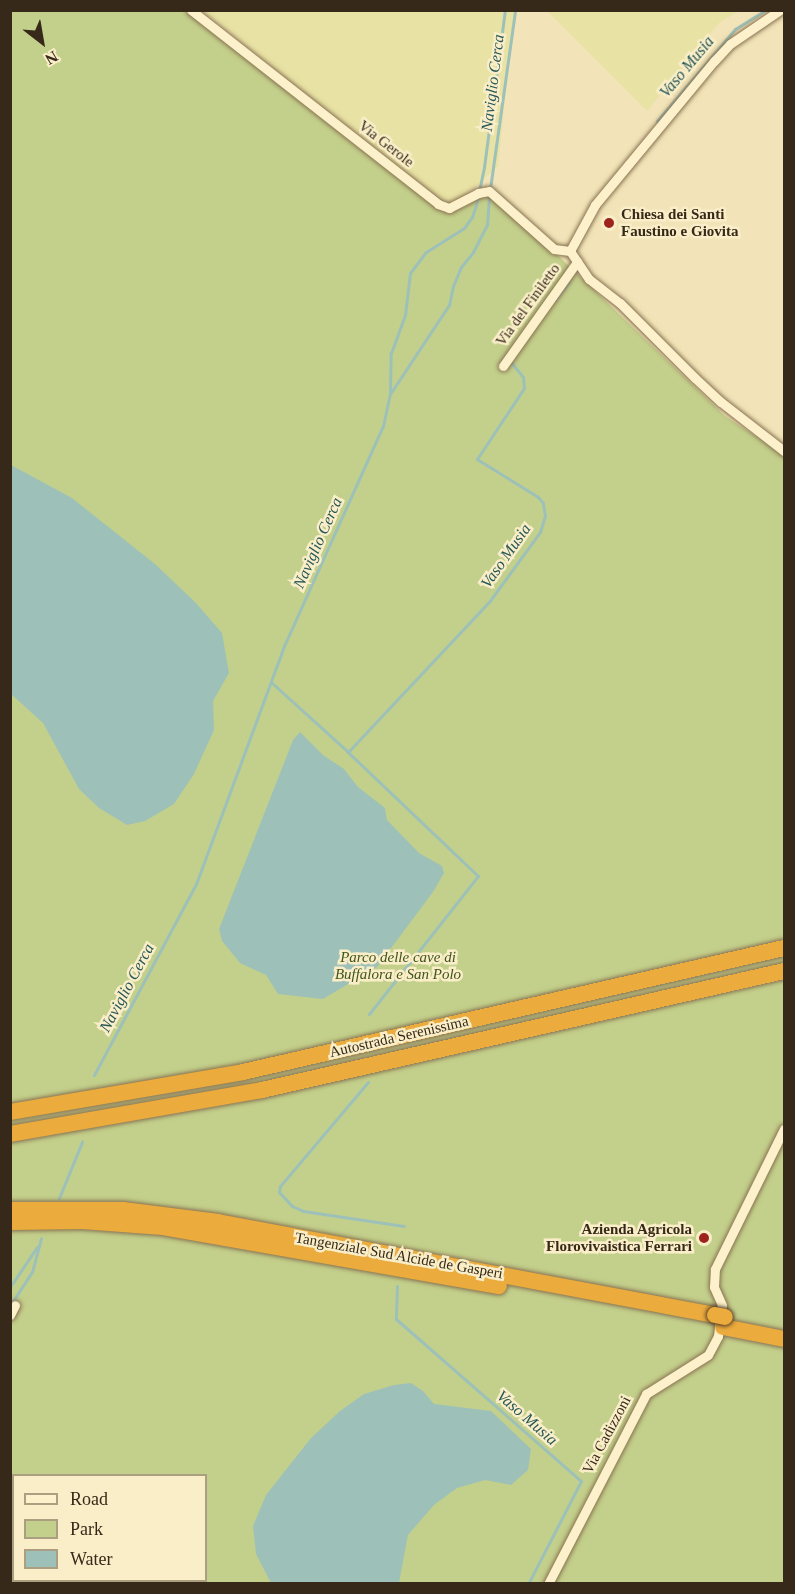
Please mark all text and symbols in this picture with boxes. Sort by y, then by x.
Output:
north arrow [12,12,72,72]
water label: Vaso Musia [656,32,718,102]
water label: Naviglio Cerca [478,33,508,133]
text: N [42,48,61,68]
street label: Via Gerole [355,117,417,171]
place label: Chiesa dei Santi Faustino e Giovita [621,205,739,240]
marker: Chiesa dei Santi Faustino e Giovita [602,216,616,230]
street label: Via del Finiletto [492,260,564,350]
water label: Naviglio Cerca [289,495,347,591]
water label: Vaso Musia [477,520,535,592]
water label: Naviglio Cerca [96,940,158,1036]
park label: Parco delle cave di Buffalora e San Polo [335,948,461,983]
street label: Autostrada Serenissima [328,1012,470,1062]
place label: Azienda Agricola Florovivaistica Ferrari [546,1220,692,1255]
street label: Tangenziale Sud Alcide de Gasperi [293,1229,505,1283]
marker: Azienda Agricola Florovivaistica Ferrari [697,1231,711,1245]
water label: Vaso Musia [493,1386,561,1450]
street label: Via Cadizzoni [579,1393,635,1477]
legend [12,1474,207,1582]
text: Road [70,1489,108,1509]
text: Park [70,1519,103,1539]
text: Water [70,1549,113,1569]

